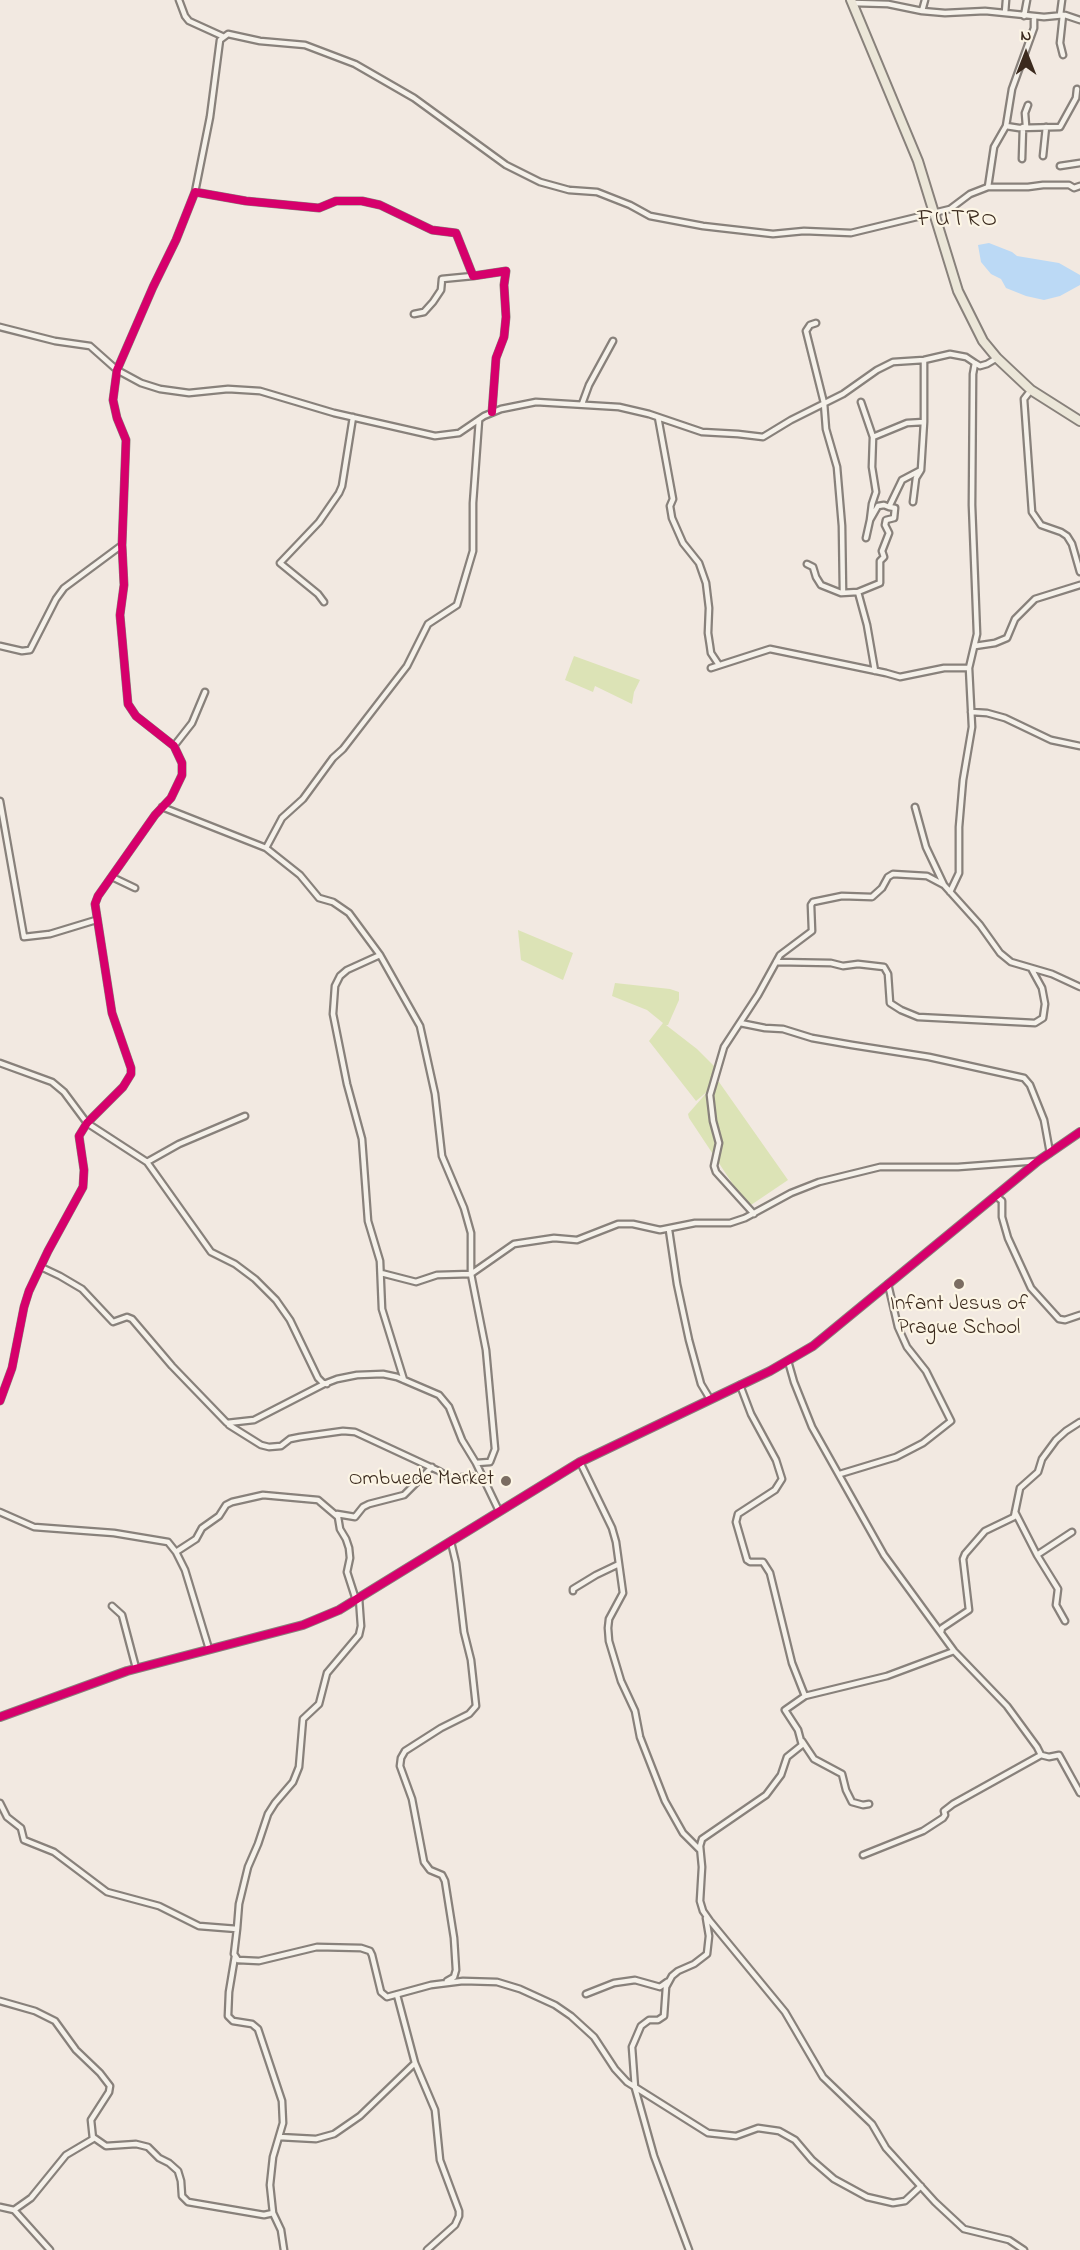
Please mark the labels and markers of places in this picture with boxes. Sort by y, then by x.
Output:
marker: Infant Jesus of Prague School [952,1277,966,1291]
place label: Infant Jesus of Prague School [890,1293,1028,1343]
place label: Ombuede Market [349,1468,494,1494]
marker: Ombuede Market [499,1474,513,1488]

